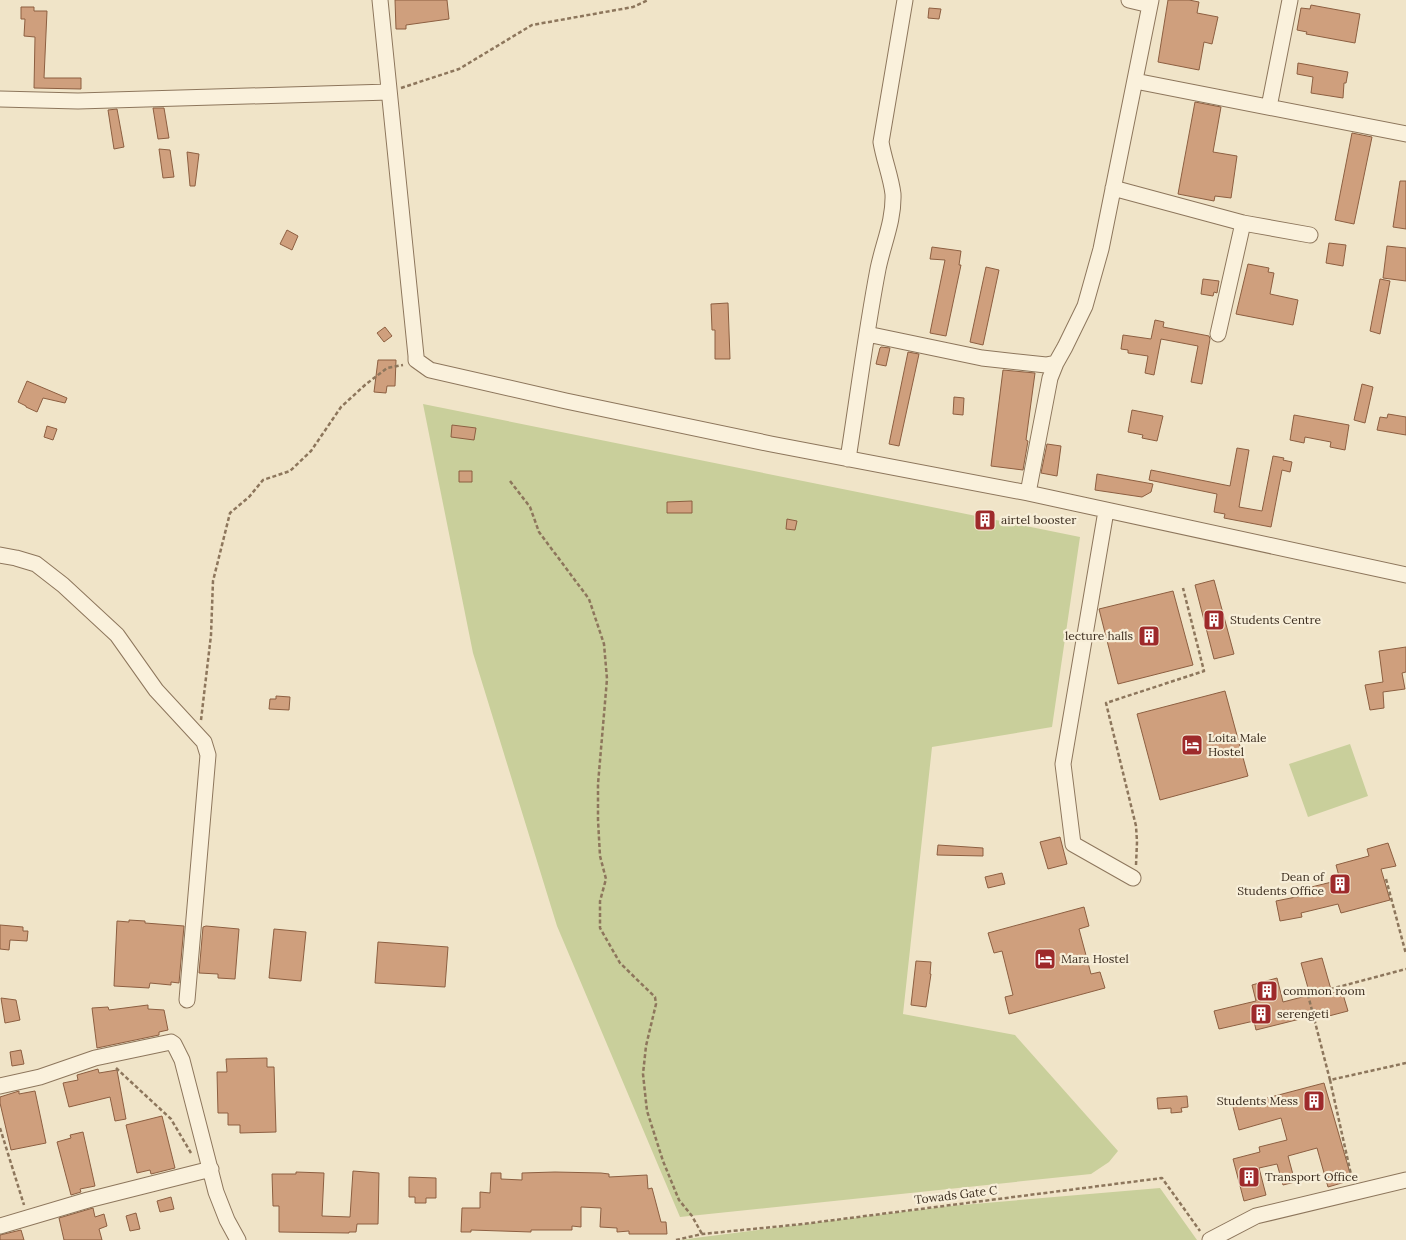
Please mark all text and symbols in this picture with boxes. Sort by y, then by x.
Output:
building icon: airtel booster [973,508,997,532]
place label: airtel booster [1001,512,1077,527]
building icon: Students Centre [1202,608,1226,632]
place label: Students Centre [1230,612,1322,627]
building icon: lecture halls [1137,624,1161,648]
place label: lecture halls [1065,628,1133,643]
place label: Loita Male Hostel [1208,730,1267,759]
hotel icon: Loita Male Hostel [1180,733,1204,757]
place label: Dean of Students Office [1237,869,1325,898]
building icon: Dean of Students Office [1328,872,1352,896]
hotel icon: Mara Hostel [1033,947,1057,971]
place label: Mara Hostel [1061,951,1129,966]
building icon: common room [1255,979,1279,1003]
place label: common room [1283,983,1365,998]
building icon: serengeti [1249,1002,1273,1026]
place label: serengeti [1277,1006,1329,1021]
building icon: Students Mess [1302,1089,1326,1113]
place label: Students Mess [1217,1093,1298,1108]
building icon: Transport Office [1237,1165,1261,1189]
place label: Transport Office [1265,1169,1358,1184]
street label: Towads Gate C [914,1182,999,1207]

